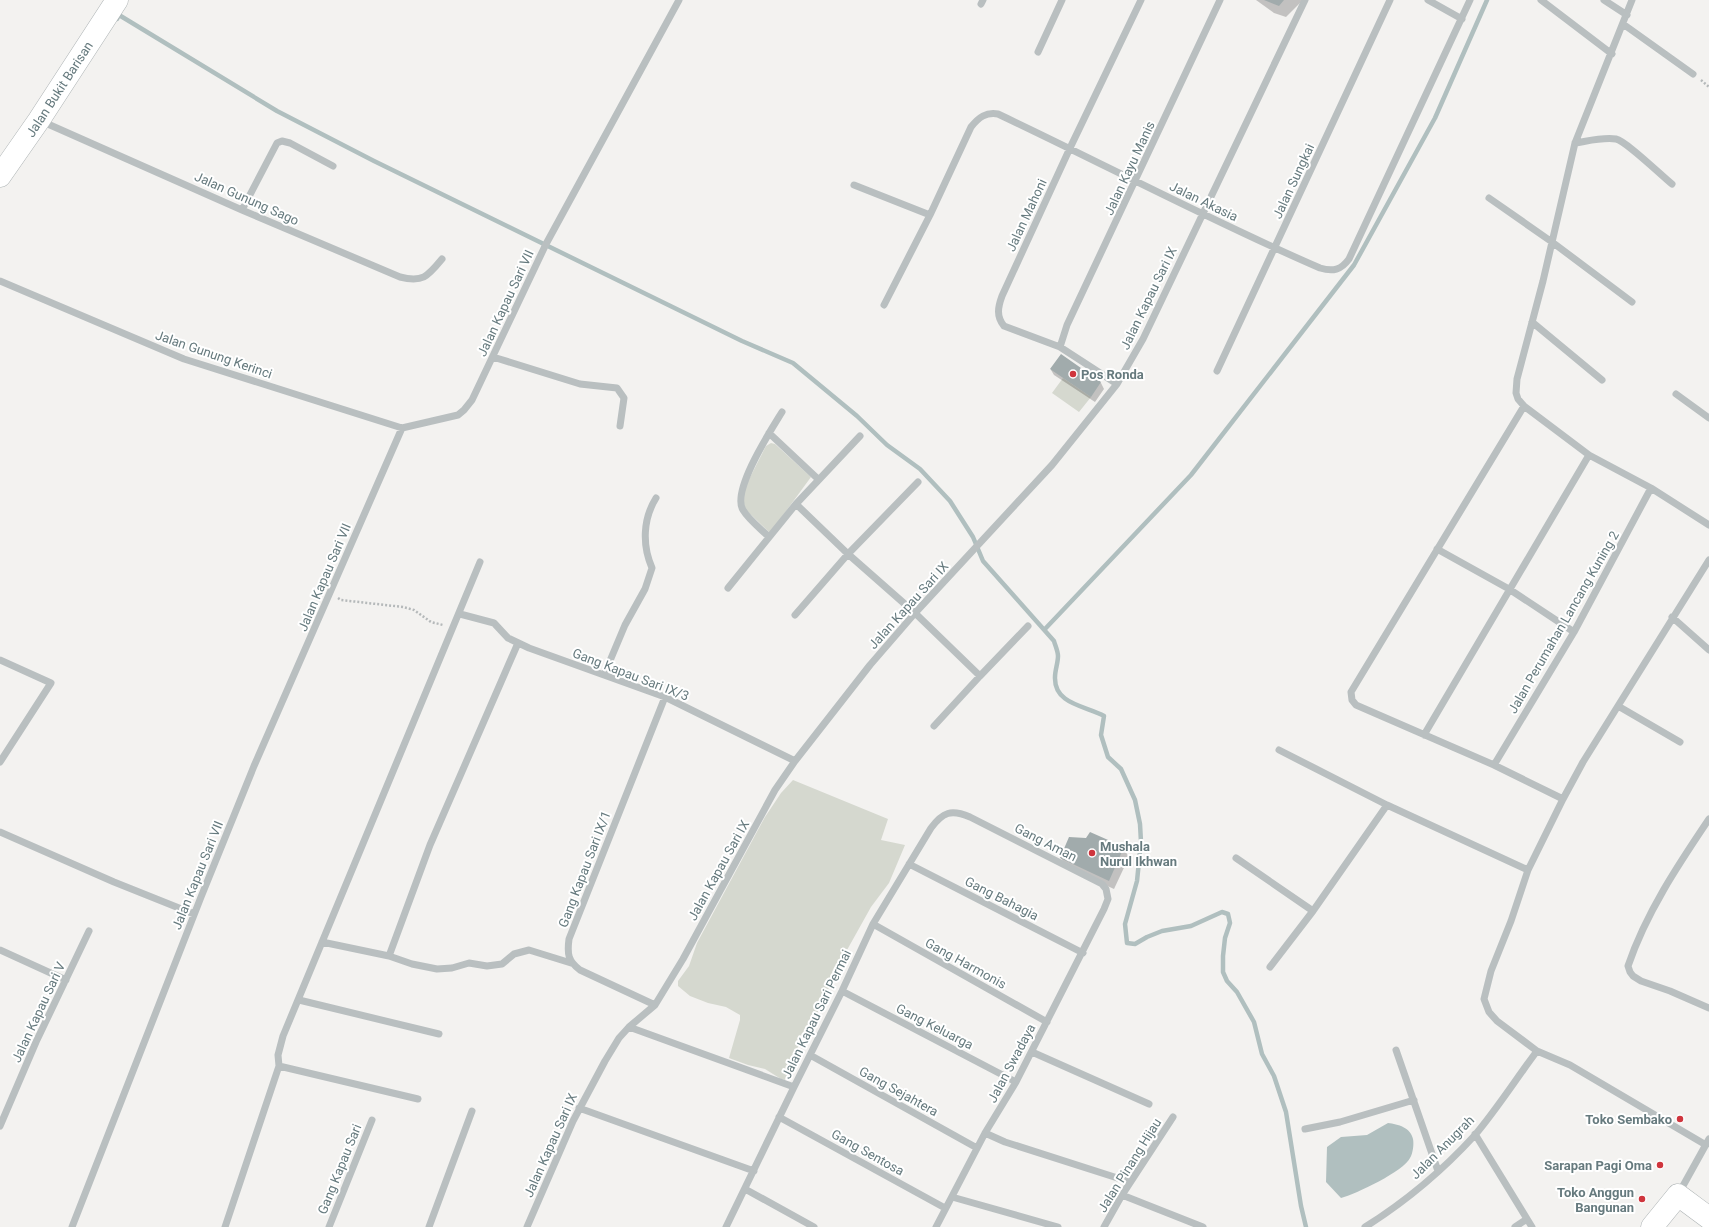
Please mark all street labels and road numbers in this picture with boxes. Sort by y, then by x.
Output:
street label: Jalan Bukit Barisan [23,39,96,140]
street label: Jalan Kayu Manis [1101,119,1158,218]
street label: Jalan Sungkai [1270,141,1317,221]
street label: Jalan Gunung Sago [192,169,301,228]
street label: Jalan Mahoni [1003,177,1050,254]
street label: Jalan Akasia [1167,178,1240,224]
street label: Jalan Kapau Sari IX [1117,244,1180,352]
street label: Jalan Kapau Sari VII [474,248,537,359]
street label: Jalan Gunung Kerinci [153,327,274,382]
street label: Jalan Kapau Sari VII [295,521,354,633]
street label: Jalan Perumahan Lancang Kuning 2 [1505,528,1622,716]
street label: Jalan Kapau Sari IX [865,559,952,652]
street label: Gang Kapau Sari IX/3 [570,645,691,704]
street label: Gang Kapau Sari IX/1 [555,809,614,930]
street label: Jalan Kapau Sari IX [685,818,752,923]
street label: Jalan Kapau Sari VII [169,819,226,932]
street label: Gang Aman [1012,820,1079,865]
street label: Gang Bahagia [962,873,1041,923]
street label: Gang Harmonis [923,935,1009,992]
street label: Jalan Kapau Sari Permai [779,947,854,1081]
street label: Jalan Kapau Sari V [9,959,69,1065]
street label: Gang Keluarga [894,1001,976,1052]
street label: Jalan Swadaya [984,1021,1038,1105]
street label: Gang Sejahtera [857,1064,941,1119]
street label: Jalan Kapau Sari IX [521,1091,580,1200]
street label: Jalan Anugrah [1408,1113,1477,1182]
street label: Jalan Pinang Hijau [1094,1116,1164,1215]
street label: Gang Kapau Sari [315,1122,364,1216]
street label: Gang Sentosa [829,1126,907,1179]

